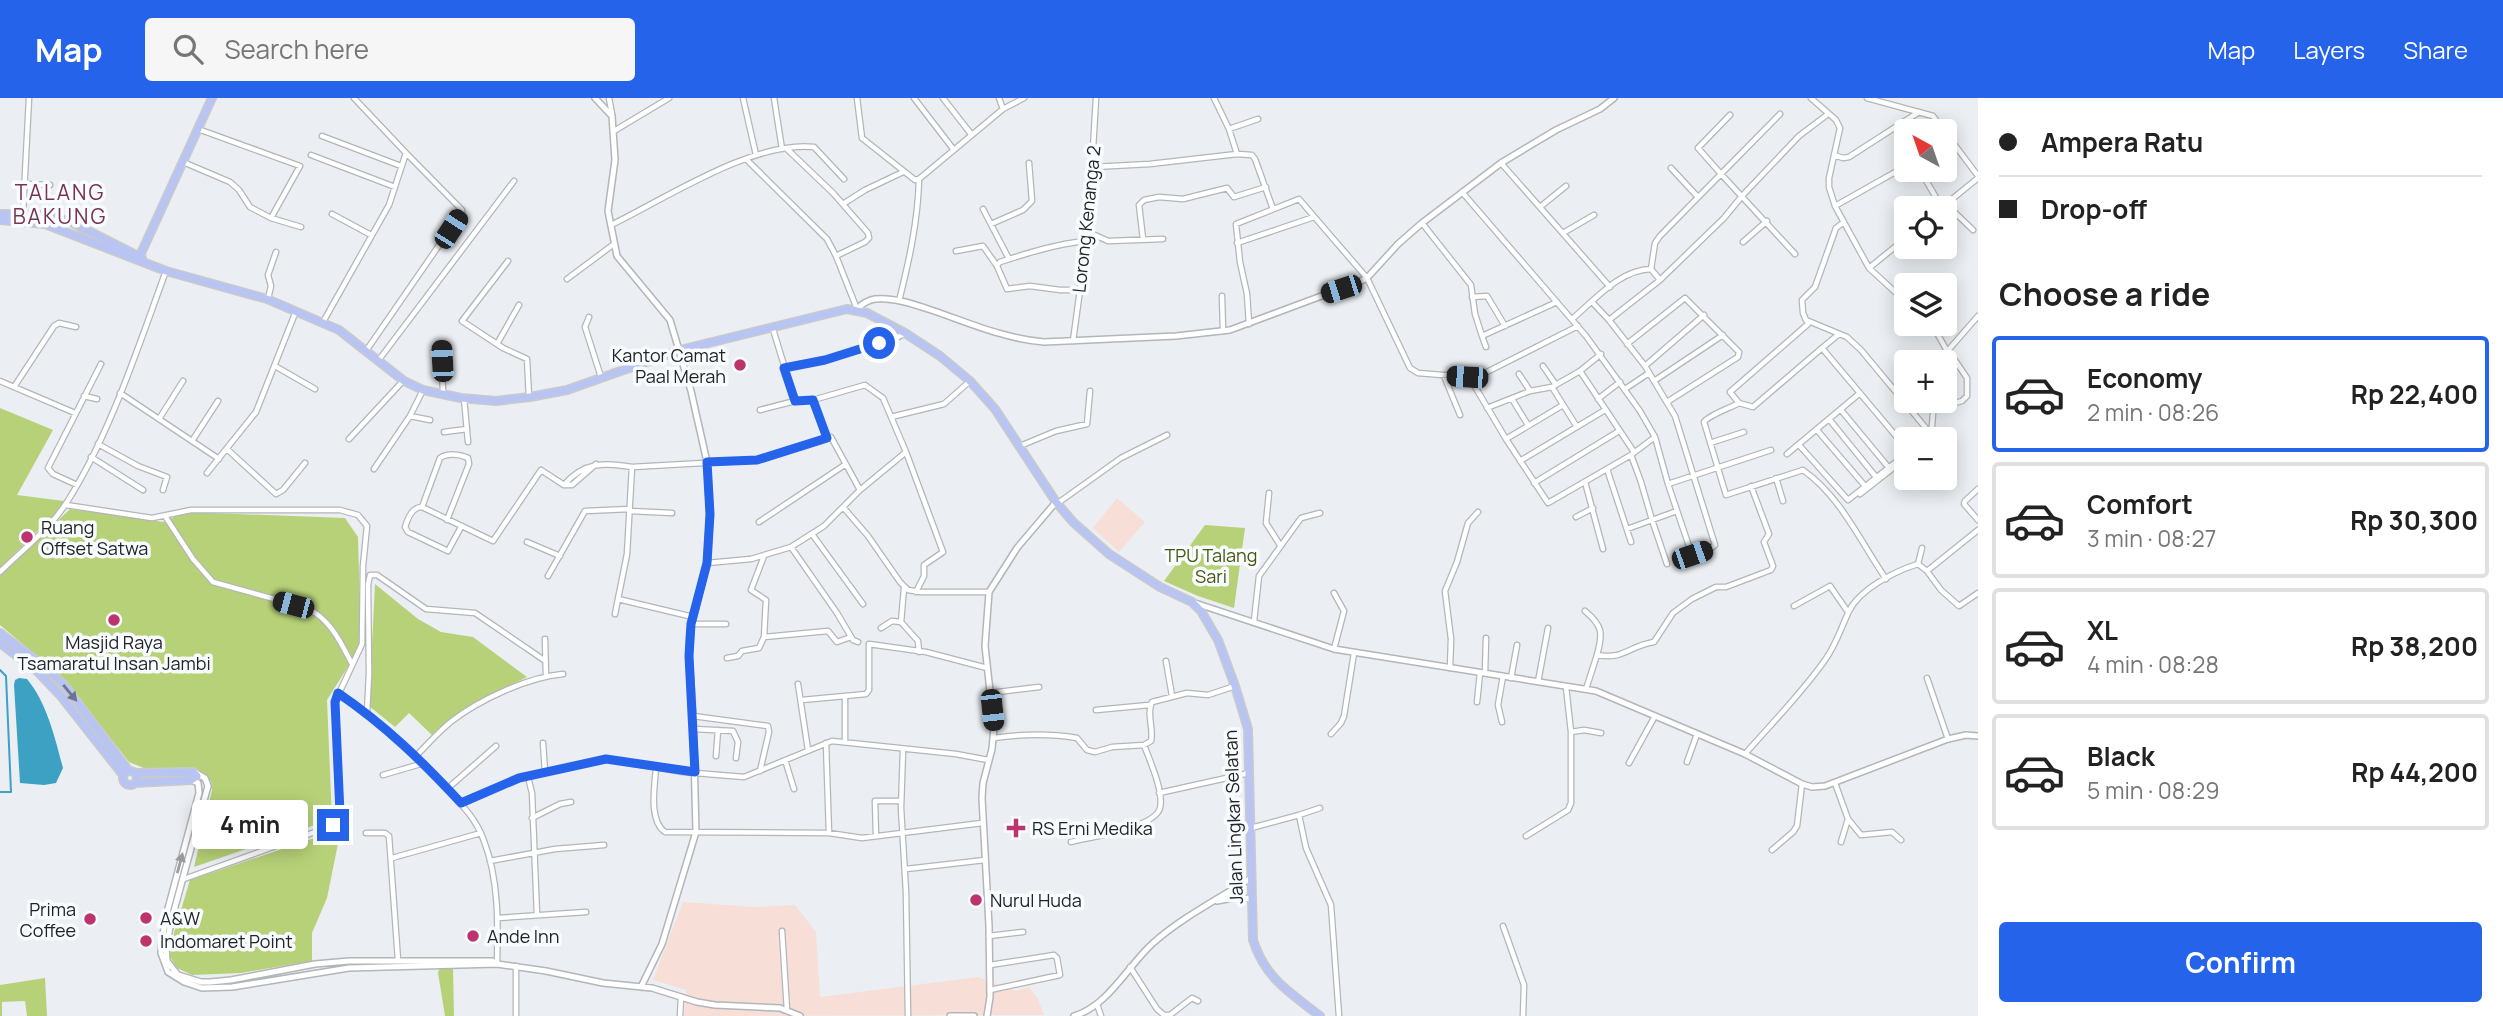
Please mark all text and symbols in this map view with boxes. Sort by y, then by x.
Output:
search box [145,18,635,81]
text: Map [35,27,103,72]
icon: search [169,30,207,68]
text: Search here [225,31,369,67]
text: Map [2208,33,2255,66]
text: Layers [2293,33,2365,66]
text: Share [2403,33,2468,66]
north arrow [1894,119,1956,182]
map controls [1894,119,1957,490]
text: Ampera Ratu [2041,124,2203,160]
street label: Lorong Kenanga 2 [1066,144,1106,294]
district label: TALANG BAKUNG [13,178,107,230]
text: Drop-off [2041,191,2147,227]
button: locate [1894,196,1957,259]
car [431,206,472,252]
text: Choose a ride [1999,272,2210,316]
car [1318,273,1365,305]
button: layers [1894,273,1957,336]
route start [863,327,895,359]
car [431,339,454,383]
place label: Kantor Camat Paal Merah [612,343,726,388]
button: + [1894,350,1957,413]
marker: Kantor Camat Paal Merah [732,357,748,373]
text: Economy [2087,360,2202,396]
icon: car [2003,363,2066,426]
car [1446,365,1489,389]
text: Rp 22,400 [2351,376,2478,412]
text: 2 min · 08:26 [2087,396,2219,428]
button: − [1894,427,1957,490]
text: Comfort [2087,486,2193,522]
icon: car [2003,489,2066,552]
text: Rp 30,300 [2350,502,2478,538]
place label: Ruang Offset Satwa [41,515,148,560]
text: 3 min · 08:27 [2087,522,2216,554]
marker: Ruang Offset Satwa [19,529,35,545]
car [1669,538,1716,572]
park label: TPU Talang Sari [1165,543,1257,588]
car [270,589,317,621]
marker: Masjid Raya Tsamaratul Insan Jambi [106,612,122,628]
text: XL [2087,612,2118,648]
icon: car [2003,615,2066,678]
text: Rp 38,200 [2351,628,2478,664]
place label: Masjid Raya Tsamaratul Insan Jambi [17,630,211,675]
text: 4 min · 08:28 [2087,648,2219,680]
one-way arrow [62,684,78,702]
car [980,688,1005,732]
street label: Jalan Lingkar Selatan [1218,729,1248,905]
text: Black [2087,738,2155,774]
icon: car [2003,741,2066,804]
text: Rp 44,200 [2351,754,2478,790]
text: 5 min · 08:29 [2087,774,2219,806]
callout: 4 min [193,800,308,850]
text: 4 min [220,808,280,840]
route end [317,809,349,841]
place label: RS Erni Medika [1032,816,1153,840]
marker: RS Erni Medika [1006,818,1026,838]
one-way arrow [175,852,186,874]
place label: Nurul Huda [990,888,1082,912]
marker: Nurul Huda [968,892,984,908]
place label: Prima Coffee [20,897,76,942]
place label: A&W [160,906,200,930]
marker: A&W [138,910,154,926]
marker: Prima Coffee [82,911,98,927]
button: Confirm [1999,922,2482,1002]
place label: Ande Inn [487,924,559,948]
marker: Ande Inn [465,928,481,944]
place label: Indomaret Point [160,929,293,953]
marker: Indomaret Point [138,933,154,949]

